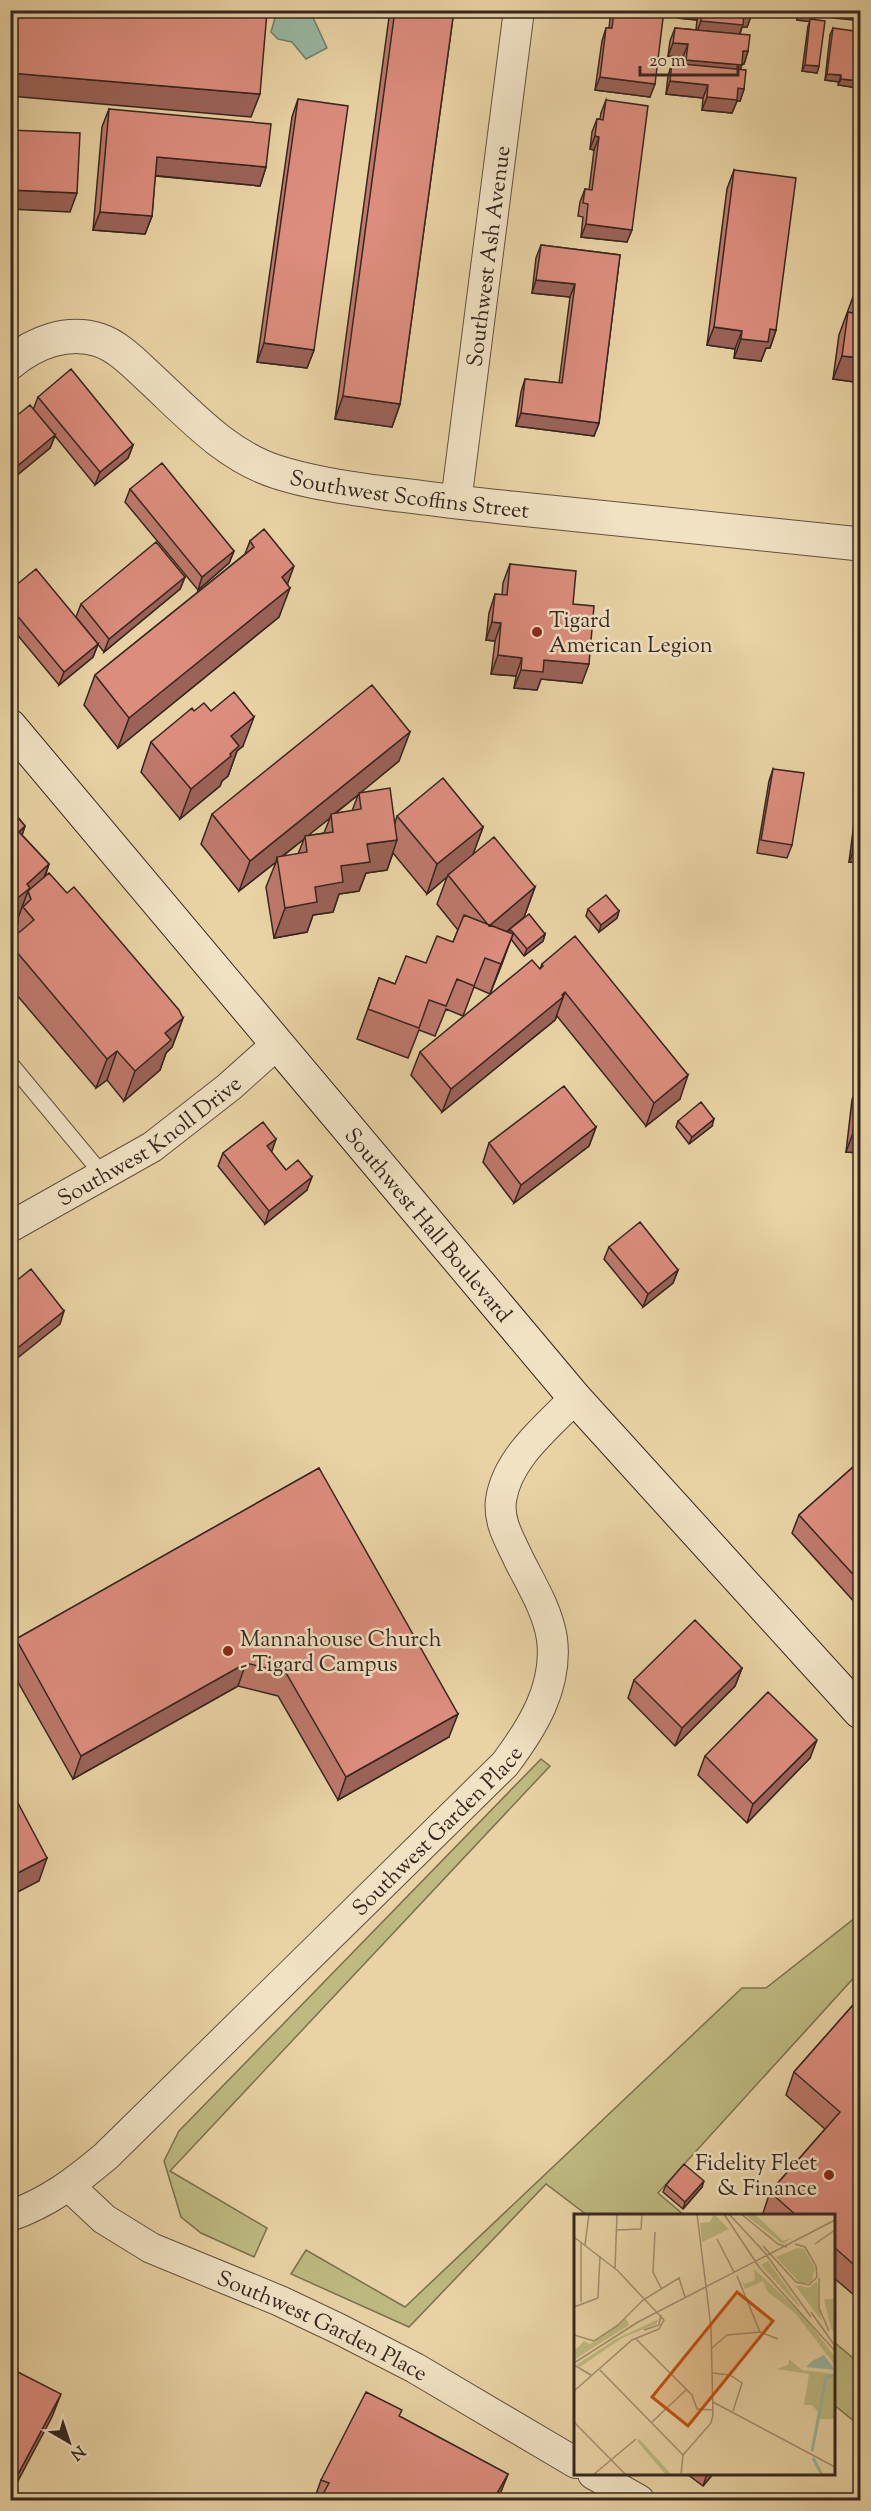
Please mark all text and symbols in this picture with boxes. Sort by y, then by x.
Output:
scale bar [640,39,738,77]
text: 20 m [649,49,686,75]
street label: Southwest Ash Avenue [460,144,520,369]
street label: Southwest Scoffins Street [286,463,531,529]
place label: Tigard American Legion [549,606,713,663]
marker: Tigard American Legion [530,625,544,639]
street label: Southwest Knoll Drive [53,1070,250,1216]
street label: Southwest Hall Boulevard [335,1122,518,1331]
place label: Mannahouse Church - Tigard Campus [240,1625,442,1682]
marker: Mannahouse Church - Tigard Campus [221,1644,235,1658]
street label: Southwest Garden Place [346,1741,532,1925]
place label: Fidelity Fleet & Finance [695,2149,817,2206]
marker: Fidelity Fleet & Finance [822,2168,836,2182]
inset map [574,2214,835,2475]
street label: Southwest Garden Place [211,2264,433,2391]
north arrow [39,2412,99,2472]
text: N [64,2439,89,2465]

